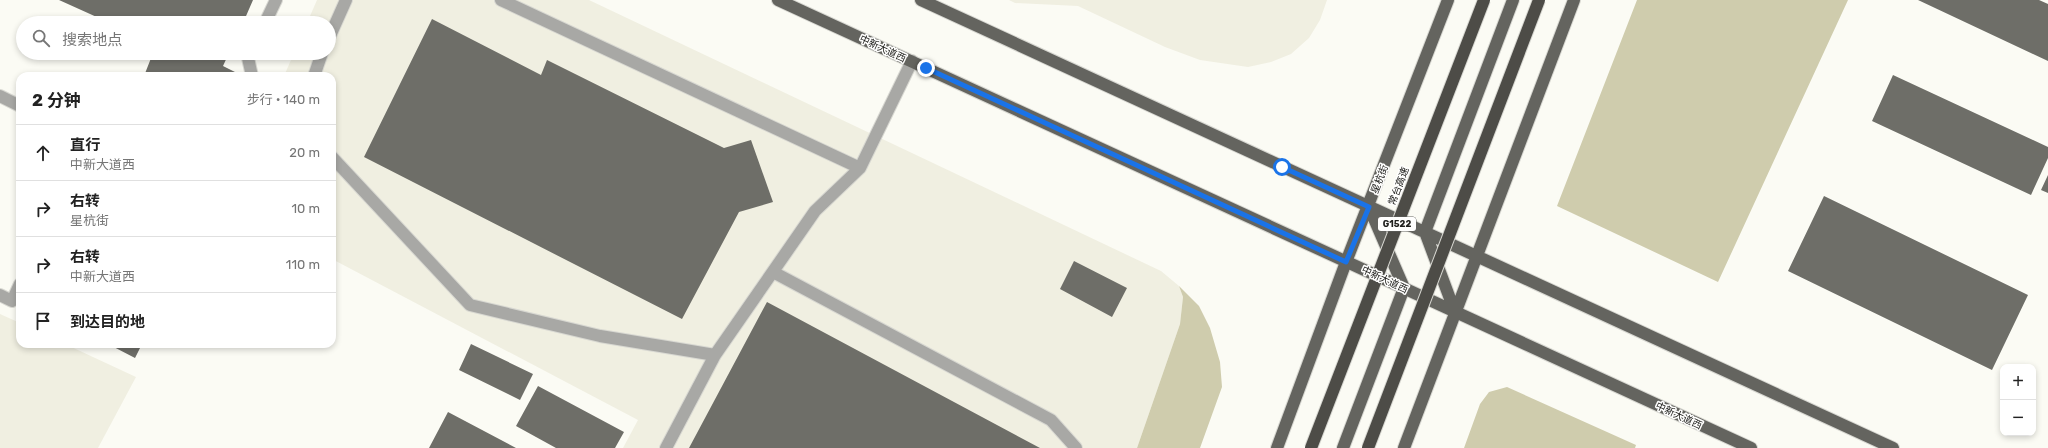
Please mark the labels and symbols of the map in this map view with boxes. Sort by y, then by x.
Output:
street label: 中新大道西 [857,33,908,65]
route end [917,59,935,77]
route start [1273,158,1291,176]
street label: 星杭街 [1369,163,1391,196]
street label: 常台高速 [1386,166,1412,207]
road number: G1522 [1378,217,1416,231]
street label: 中新大道西 [1359,264,1410,296]
street label: 中新大道西 [1653,400,1704,432]

